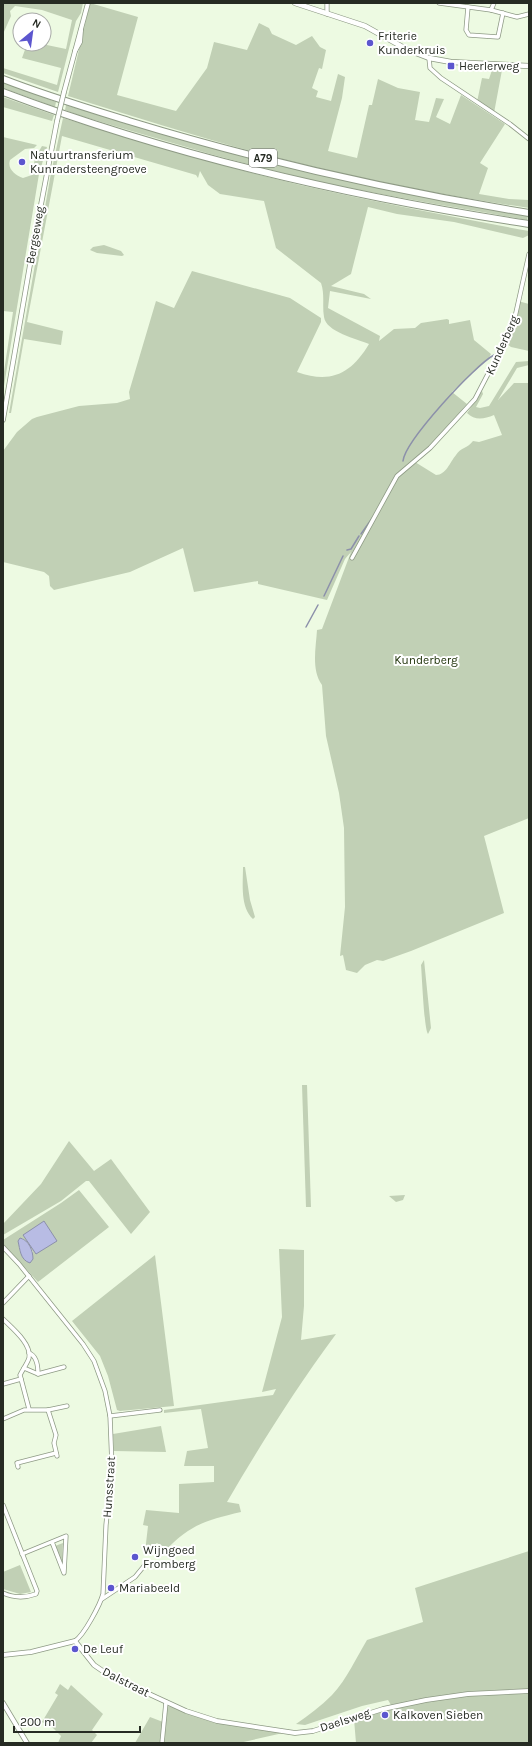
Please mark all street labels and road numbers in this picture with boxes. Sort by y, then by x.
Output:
road number: A79 [249,149,277,167]
street label: Bergseweg [23,205,47,265]
street label: Kunderberg [483,313,521,377]
street label: Hunsstraat [100,1455,118,1518]
street label: Dalstraat [100,1664,152,1700]
street label: Daelsweg [318,1705,372,1735]

